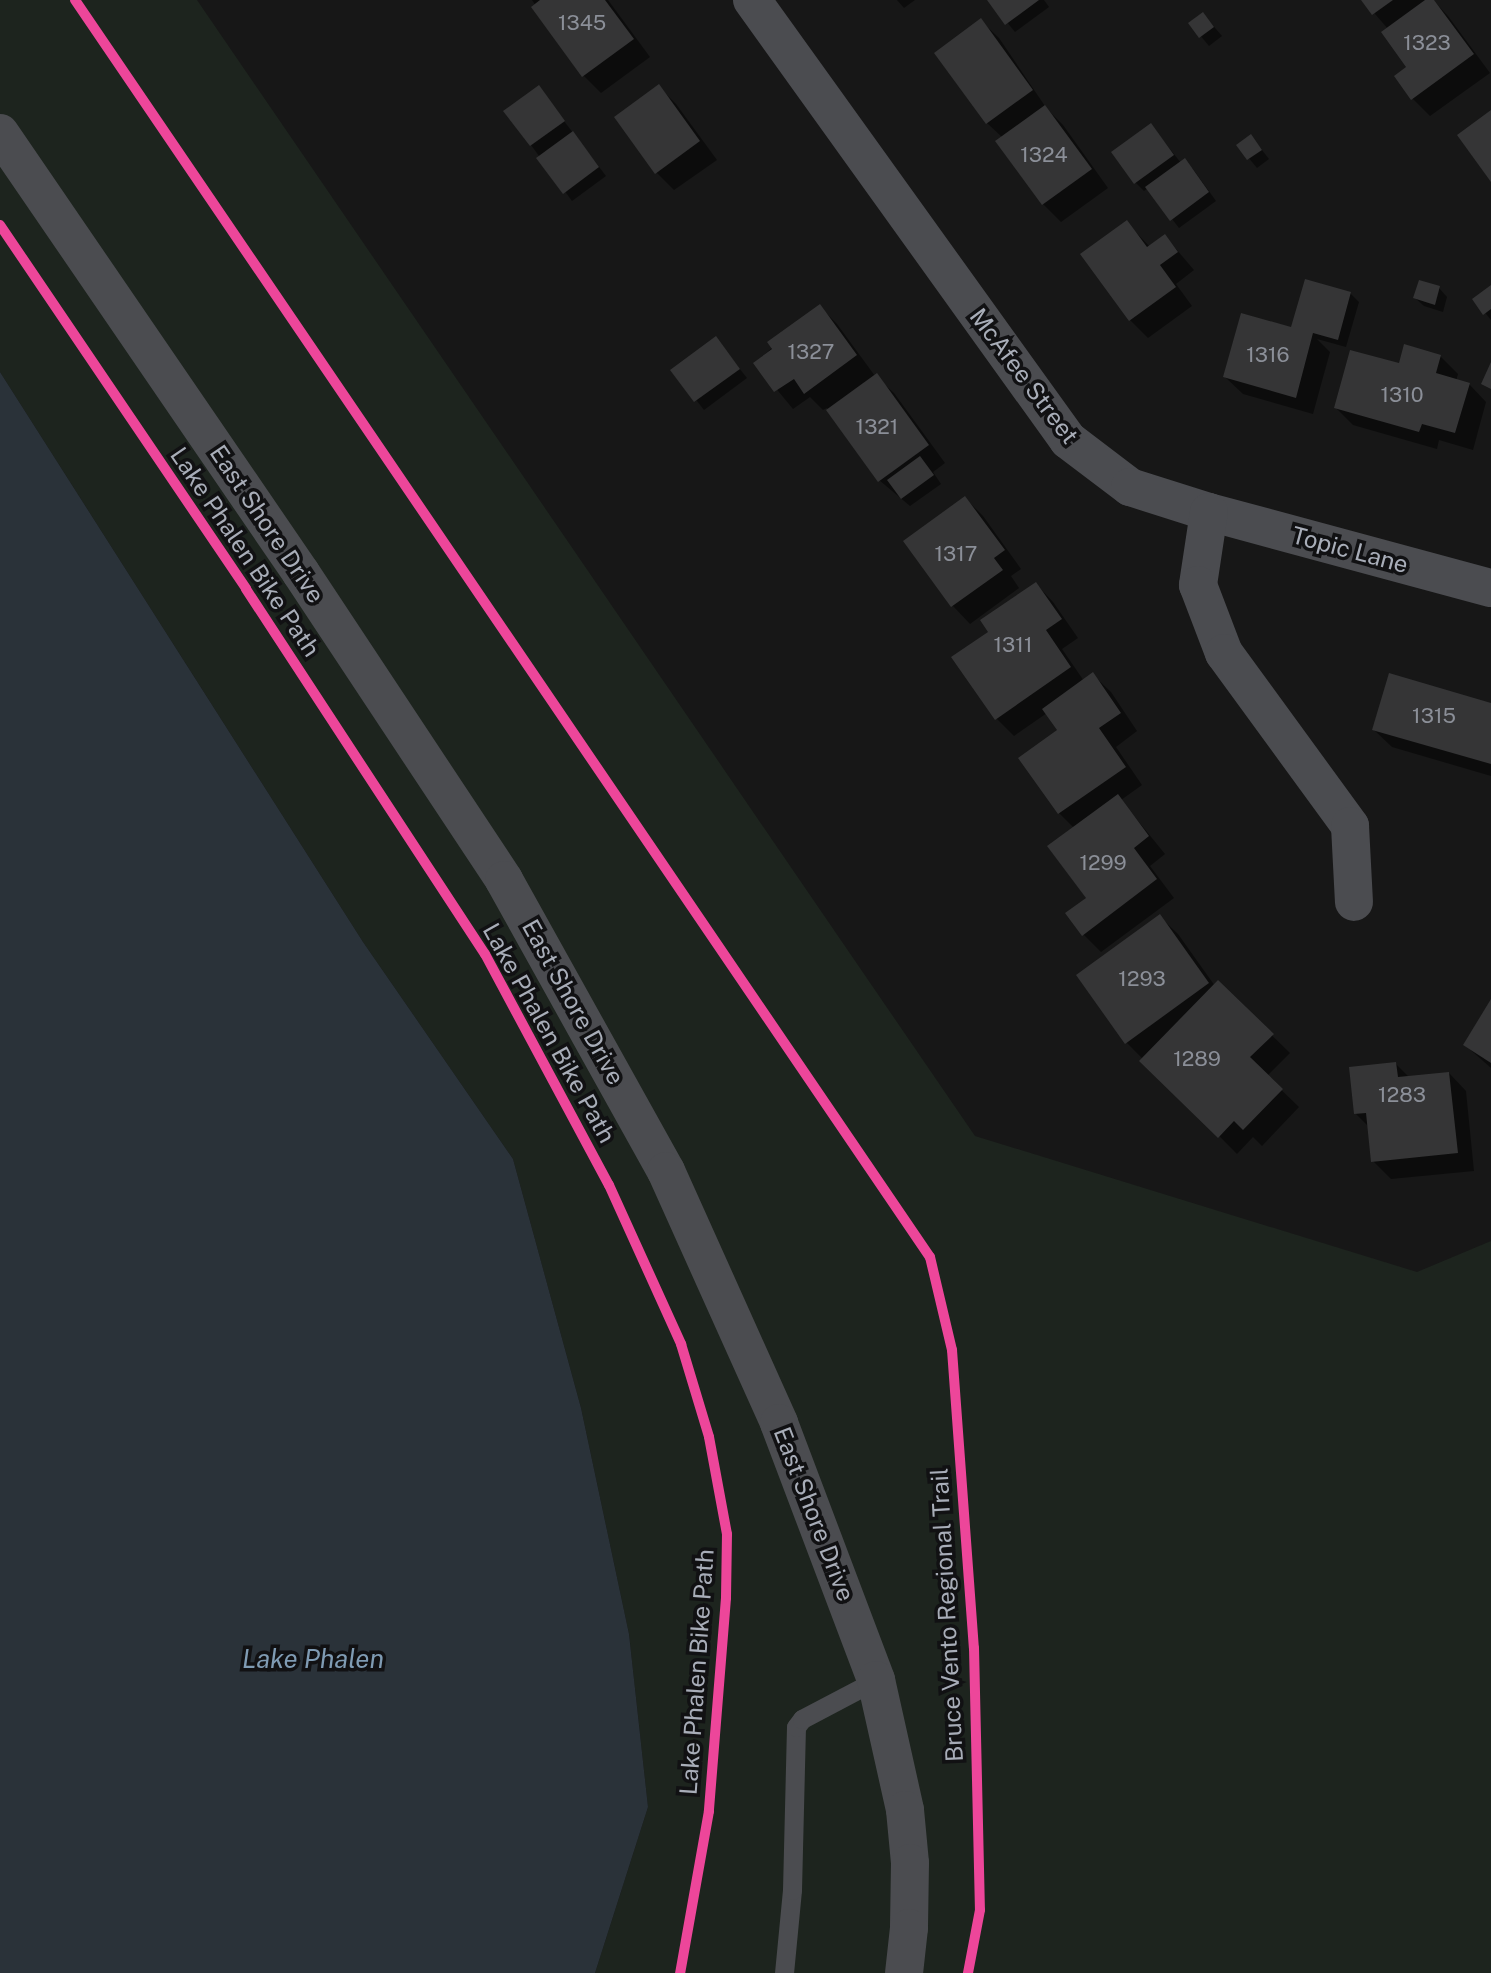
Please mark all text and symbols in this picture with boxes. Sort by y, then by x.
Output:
house number: 1345 [558,10,606,36]
house number: 1323 [1403,30,1451,56]
house number: 1324 [1020,142,1068,168]
street label: McAfee Street [964,302,1084,450]
house number: 1327 [788,339,834,365]
house number: 1316 [1246,342,1290,368]
house number: 1310 [1380,382,1424,408]
house number: 1321 [856,414,898,440]
street label: East Shore Drive [203,439,331,609]
street label: Lake Phalen Bike Path [164,442,326,662]
street label: Topic Lane [1289,521,1411,579]
house number: 1317 [935,541,977,567]
house number: 1311 [994,632,1032,658]
house number: 1315 [1412,703,1456,729]
house number: 1299 [1079,850,1127,876]
street label: East Shore Drive [516,914,630,1090]
street label: Lake Phalen Bike Path [477,918,621,1148]
house number: 1293 [1118,966,1166,992]
house number: 1289 [1173,1046,1221,1072]
house number: 1283 [1378,1082,1426,1108]
street label: East Shore Drive [768,1423,860,1605]
street label: Bruce Vento Regional Trail [925,1467,969,1763]
street label: Lake Phalen Bike Path [674,1548,720,1796]
water label: Lake Phalen [242,1643,384,1675]

